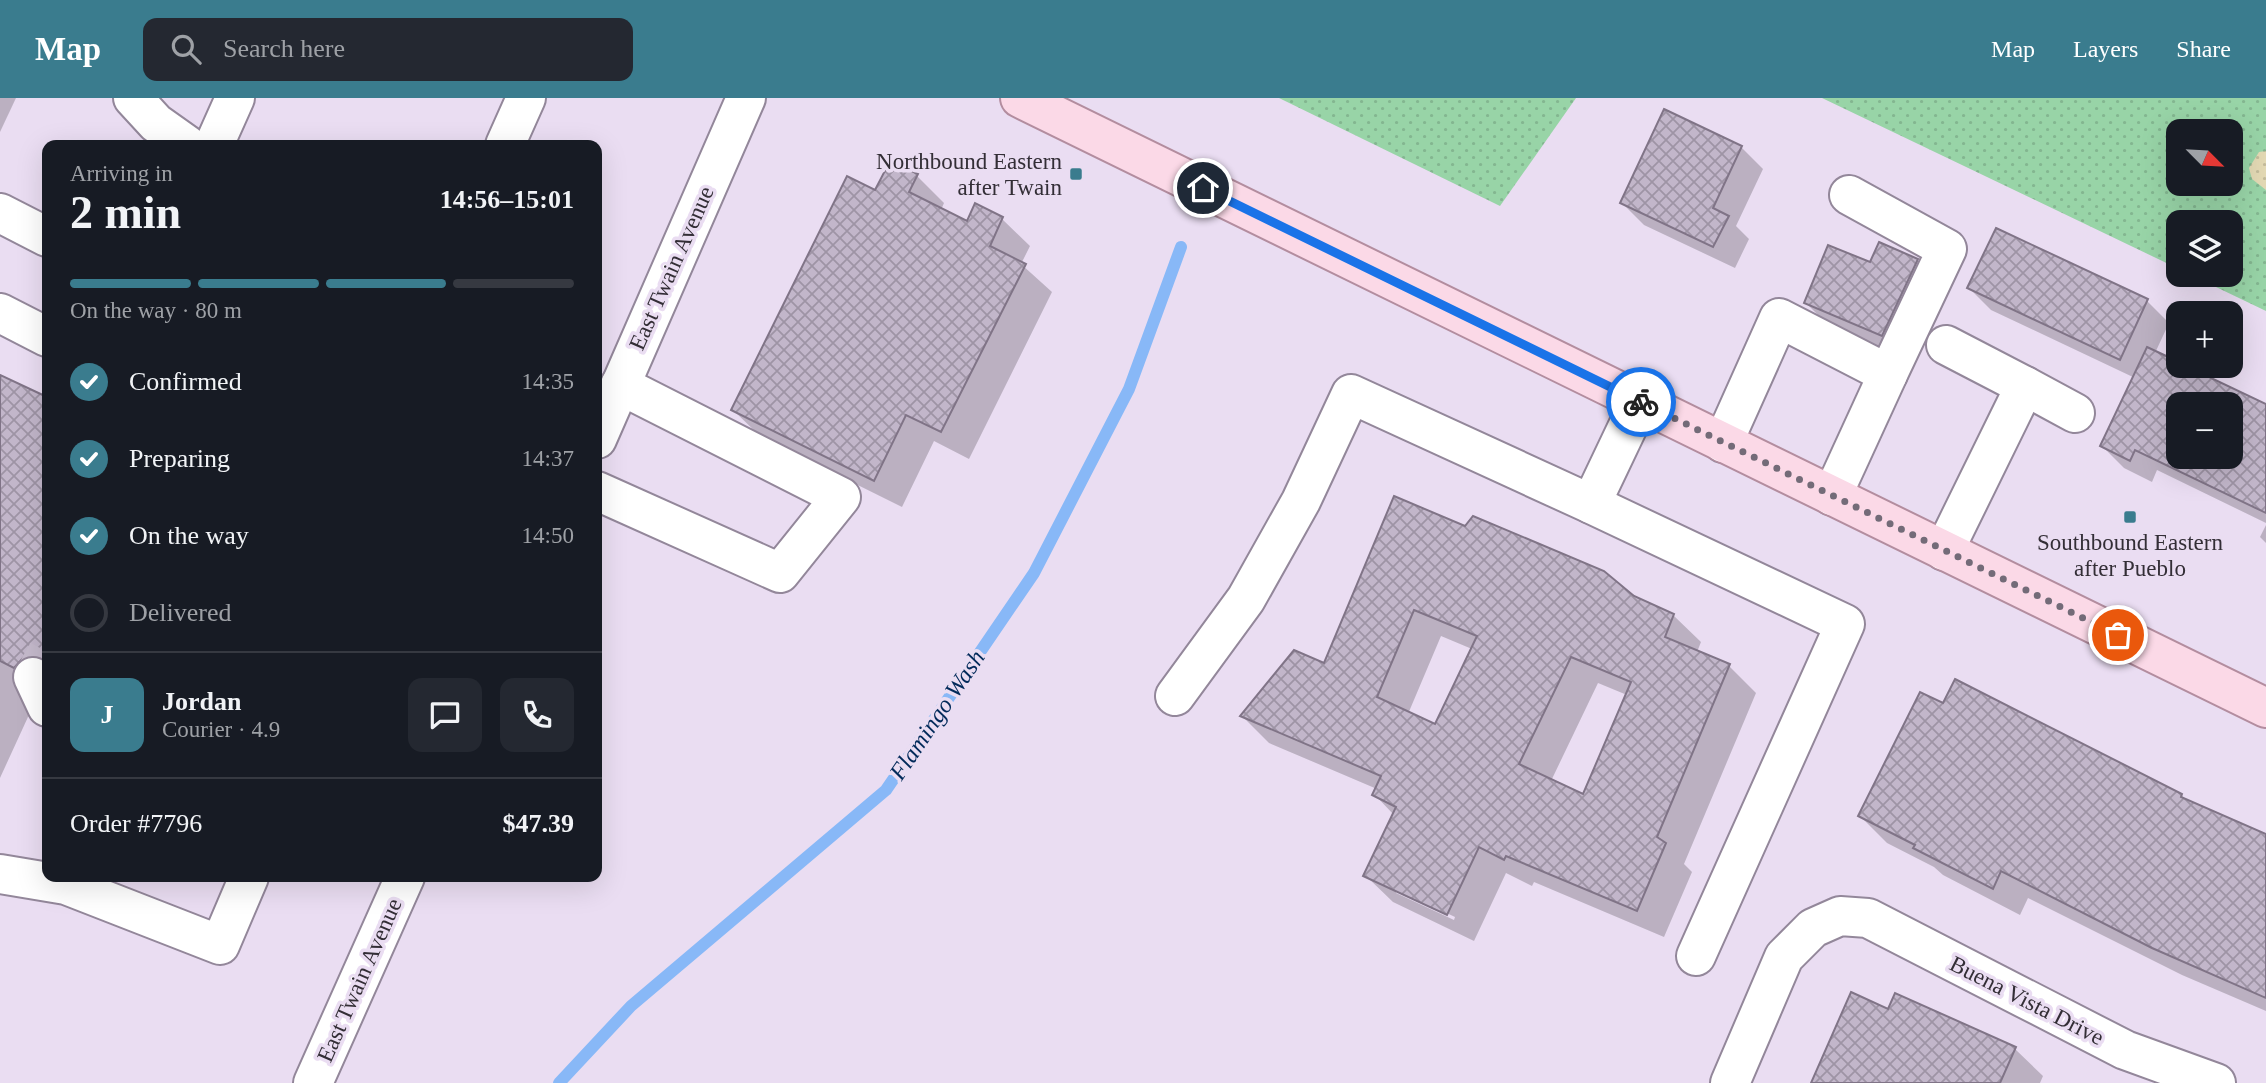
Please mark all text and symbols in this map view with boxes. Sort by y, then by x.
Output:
search box [143,18,633,81]
icon: search [167,30,205,68]
text: Map [35,31,101,67]
text: Search here [223,34,345,63]
text: Map [1991,36,2035,62]
text: Layers [2073,36,2138,62]
text: Share [2176,36,2231,62]
north arrow [2166,119,2244,196]
map controls [2166,119,2243,469]
place label: Northbound Eastern after Twain [876,149,1062,200]
pin [1173,158,1233,218]
text: Arriving in [70,161,173,186]
marker: Northbound Eastern after Twain [1068,166,1084,182]
icon: home [1184,169,1222,207]
street label: East Twain Avenue [624,183,719,354]
text: 14:56–15:01 [440,185,574,214]
text: 2 min [70,187,181,238]
button: layers [2166,210,2243,287]
text: On the way · 80 m [70,298,242,323]
button: + [2166,301,2243,378]
icon: check [70,363,108,401]
text: Confirmed [129,367,242,396]
courier [1606,367,1676,437]
text: 14:35 [522,369,574,394]
icon: bike [1622,383,1660,421]
button: − [2166,392,2243,469]
icon: check [70,440,108,478]
text: Preparing [129,444,230,473]
text: 14:37 [522,446,574,471]
marker: Southbound Eastern after Pueblo [2122,509,2138,525]
icon: check [70,517,108,555]
text: On the way [129,521,249,550]
text: 14:50 [522,523,574,548]
place label: Southbound Eastern after Pueblo [2037,530,2223,581]
text: Delivered [129,598,232,627]
pin [2088,605,2148,665]
icon: bag [2099,616,2137,654]
water label: Flamingo Wash [884,645,990,785]
button: chat [408,678,482,752]
button: phone [500,678,574,752]
text: Jordan [162,687,241,716]
text: J [101,700,114,729]
text: Courier · 4.9 [162,717,280,742]
text: Order #7796 [70,809,202,838]
text: $47.39 [503,809,574,838]
street label: East Twain Avenue [312,895,407,1066]
street label: Buena Vista Drive [1946,951,2108,1050]

